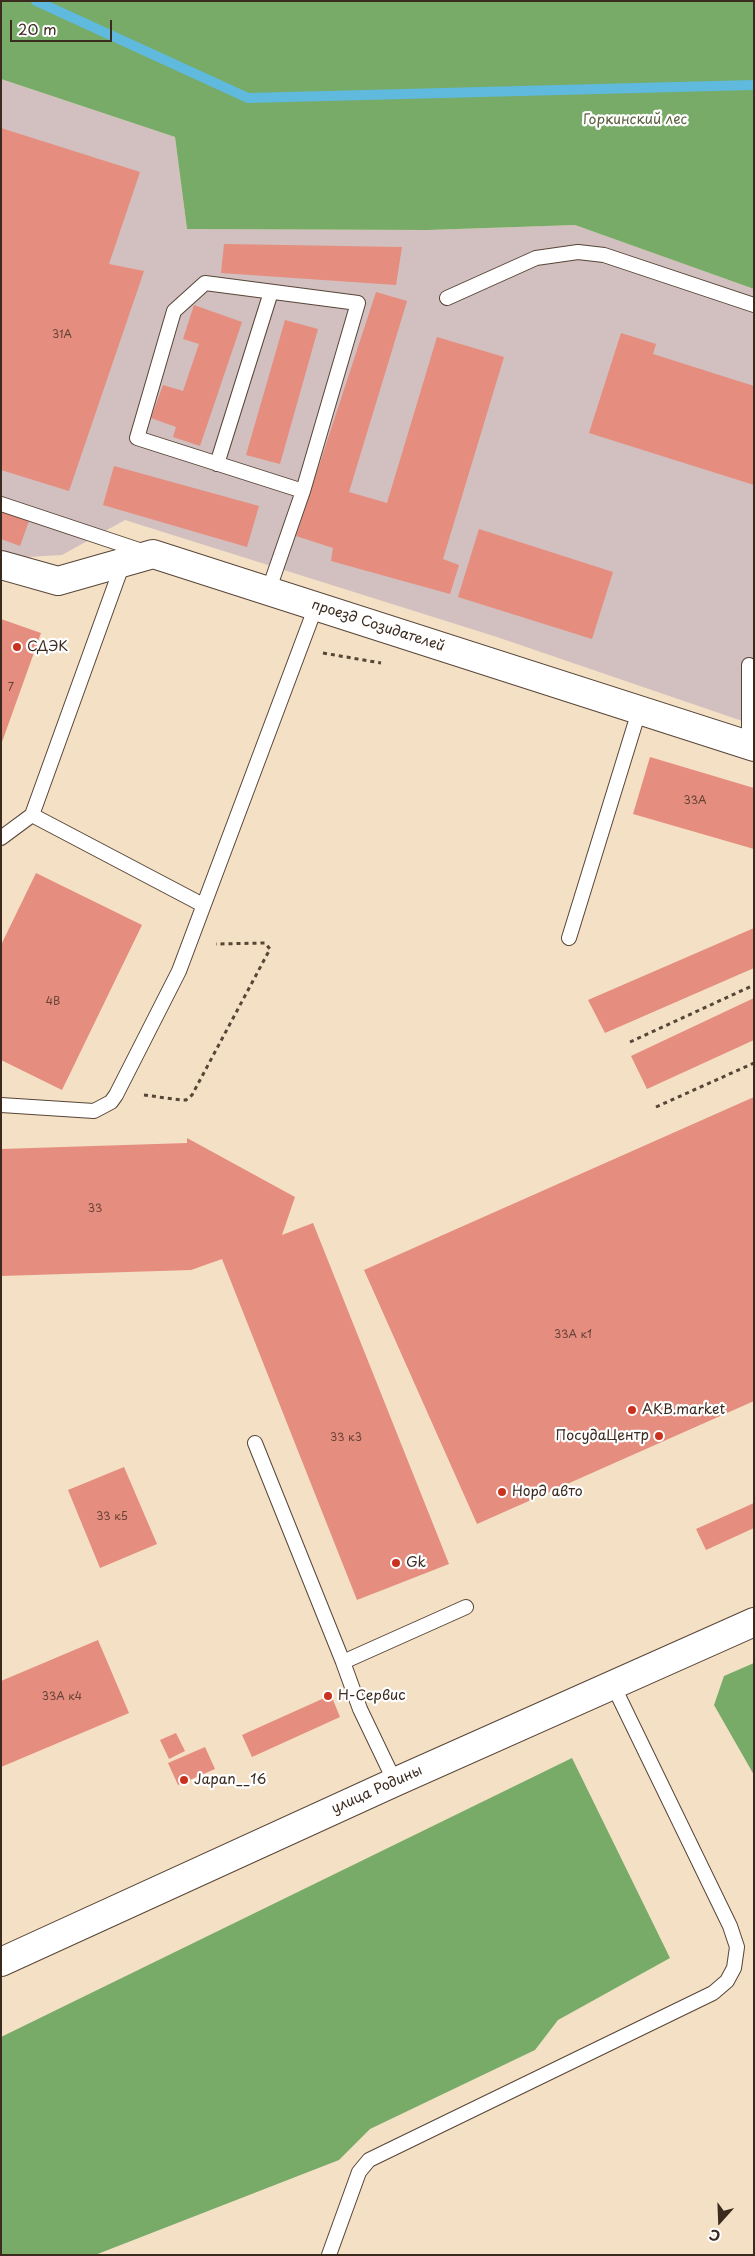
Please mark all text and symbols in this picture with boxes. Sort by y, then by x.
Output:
scale bar [12,10,115,42]
text: 20 m [18,17,57,40]
park label: Горкинский лес [583,112,687,128]
house number: 31А [52,328,72,342]
street label: проезд Созидателей [309,597,447,655]
place label: СДЭК [27,639,68,655]
marker: СДЭК [11,641,23,653]
house number: 7 [8,681,14,695]
house number: 33А [684,794,706,808]
house number: 4В [46,995,60,1009]
house number: 33 [88,1202,102,1216]
house number: 33А к1 [554,1328,592,1342]
place label: AKB.market [642,1402,725,1418]
marker: AKB.market [626,1404,638,1416]
place label: ПосудаЦентр [555,1428,649,1444]
marker: ПосудаЦентр [653,1430,665,1442]
house number: 33 к3 [330,1431,362,1445]
place label: Норд авто [512,1484,583,1500]
marker: Норд авто [496,1486,508,1498]
house number: 33 к5 [96,1510,128,1524]
place label: Gk [406,1555,426,1571]
marker: Gk [390,1557,402,1569]
place label: Н-Сервис [338,1688,406,1704]
house number: 33А к4 [42,1690,82,1704]
marker: Н-Сервис [322,1690,334,1702]
street label: улица Родины [329,1762,425,1818]
place label: Japan__16 [194,1772,266,1788]
marker: Japan__16 [178,1774,190,1786]
north arrow [695,2196,745,2246]
text: С [706,2224,723,2247]

